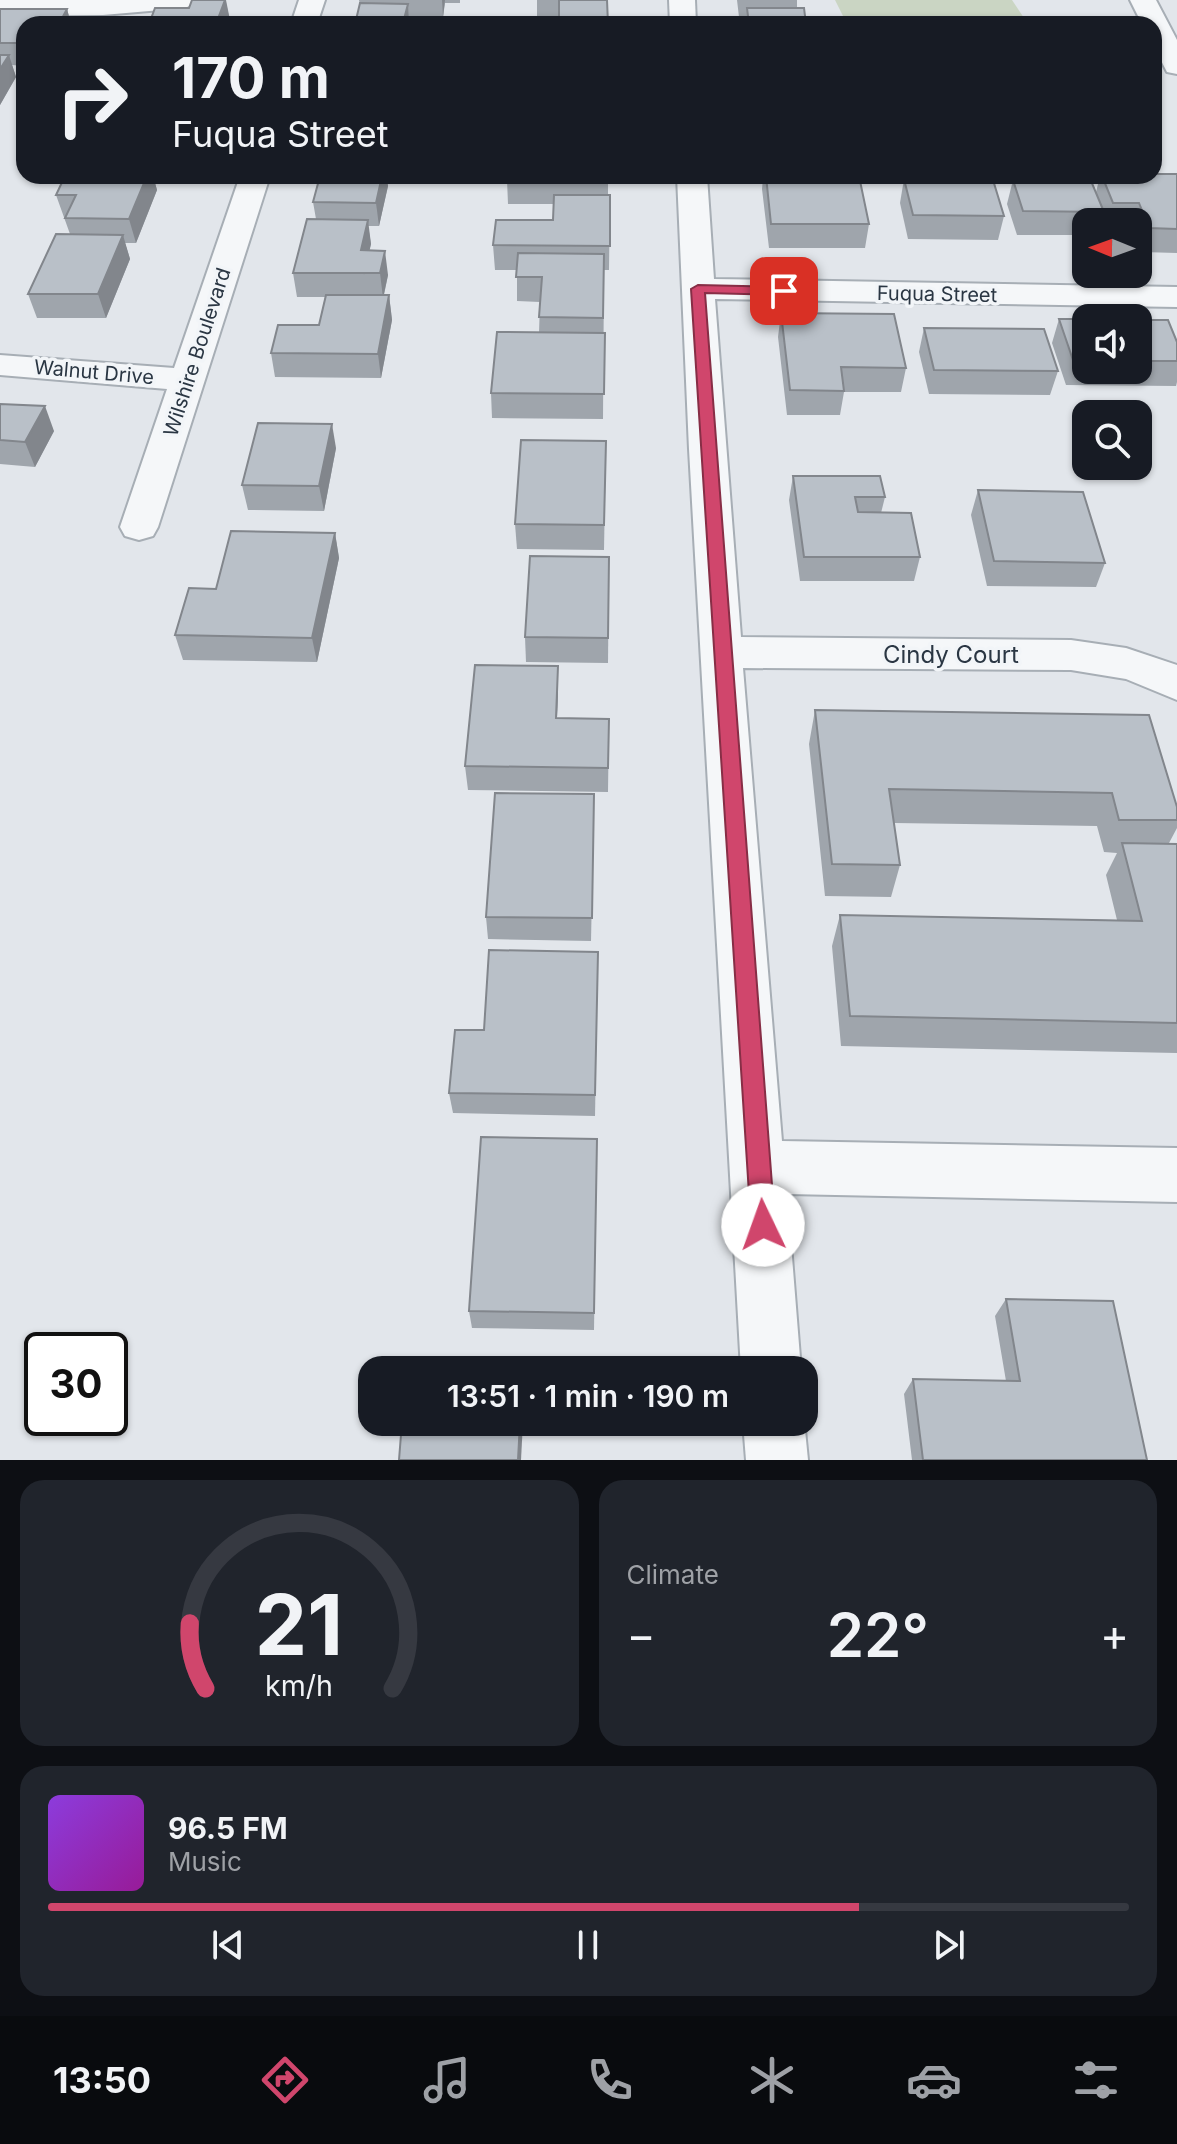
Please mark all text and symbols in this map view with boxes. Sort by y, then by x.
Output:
text: 170 m [172,44,330,112]
icon: right [40,48,144,152]
text: Fuqua Street [172,112,389,156]
north arrow [1072,208,1152,288]
map controls [1072,208,1152,480]
pin [750,257,818,325]
street label: Wilshire Boulevard [158,265,236,439]
icon: arrive [762,269,806,313]
street label: Fuqua Street [877,281,998,307]
button: sound [1072,304,1152,384]
street label: Walnut Drive [33,355,155,389]
button: search [1072,400,1152,480]
street label: Cindy Court [883,640,1019,669]
position arrow [721,1183,805,1267]
speed limit sign: 30 [24,1332,128,1436]
text: 13:51 · 1 min · 190 m [447,1378,729,1414]
text: Climate [627,1559,719,1590]
text: 21 [255,1574,343,1675]
text: 22° [827,1599,929,1671]
text: − [627,1608,656,1662]
text: + [1100,1608,1129,1662]
text: km/h [265,1668,333,1703]
text: 96.5 FM [168,1810,288,1846]
text: Music [168,1846,242,1877]
icon: previous [206,1923,250,1967]
icon: pause [566,1923,610,1967]
icon: next [927,1923,971,1967]
icon: directions [257,2052,313,2108]
icon: music [419,2052,475,2108]
icon: phone [582,2052,638,2108]
icon: climate [744,2052,800,2108]
icon: car [906,2052,962,2108]
icon: filters [1068,2052,1124,2108]
text: 13:50 [53,2058,151,2102]

